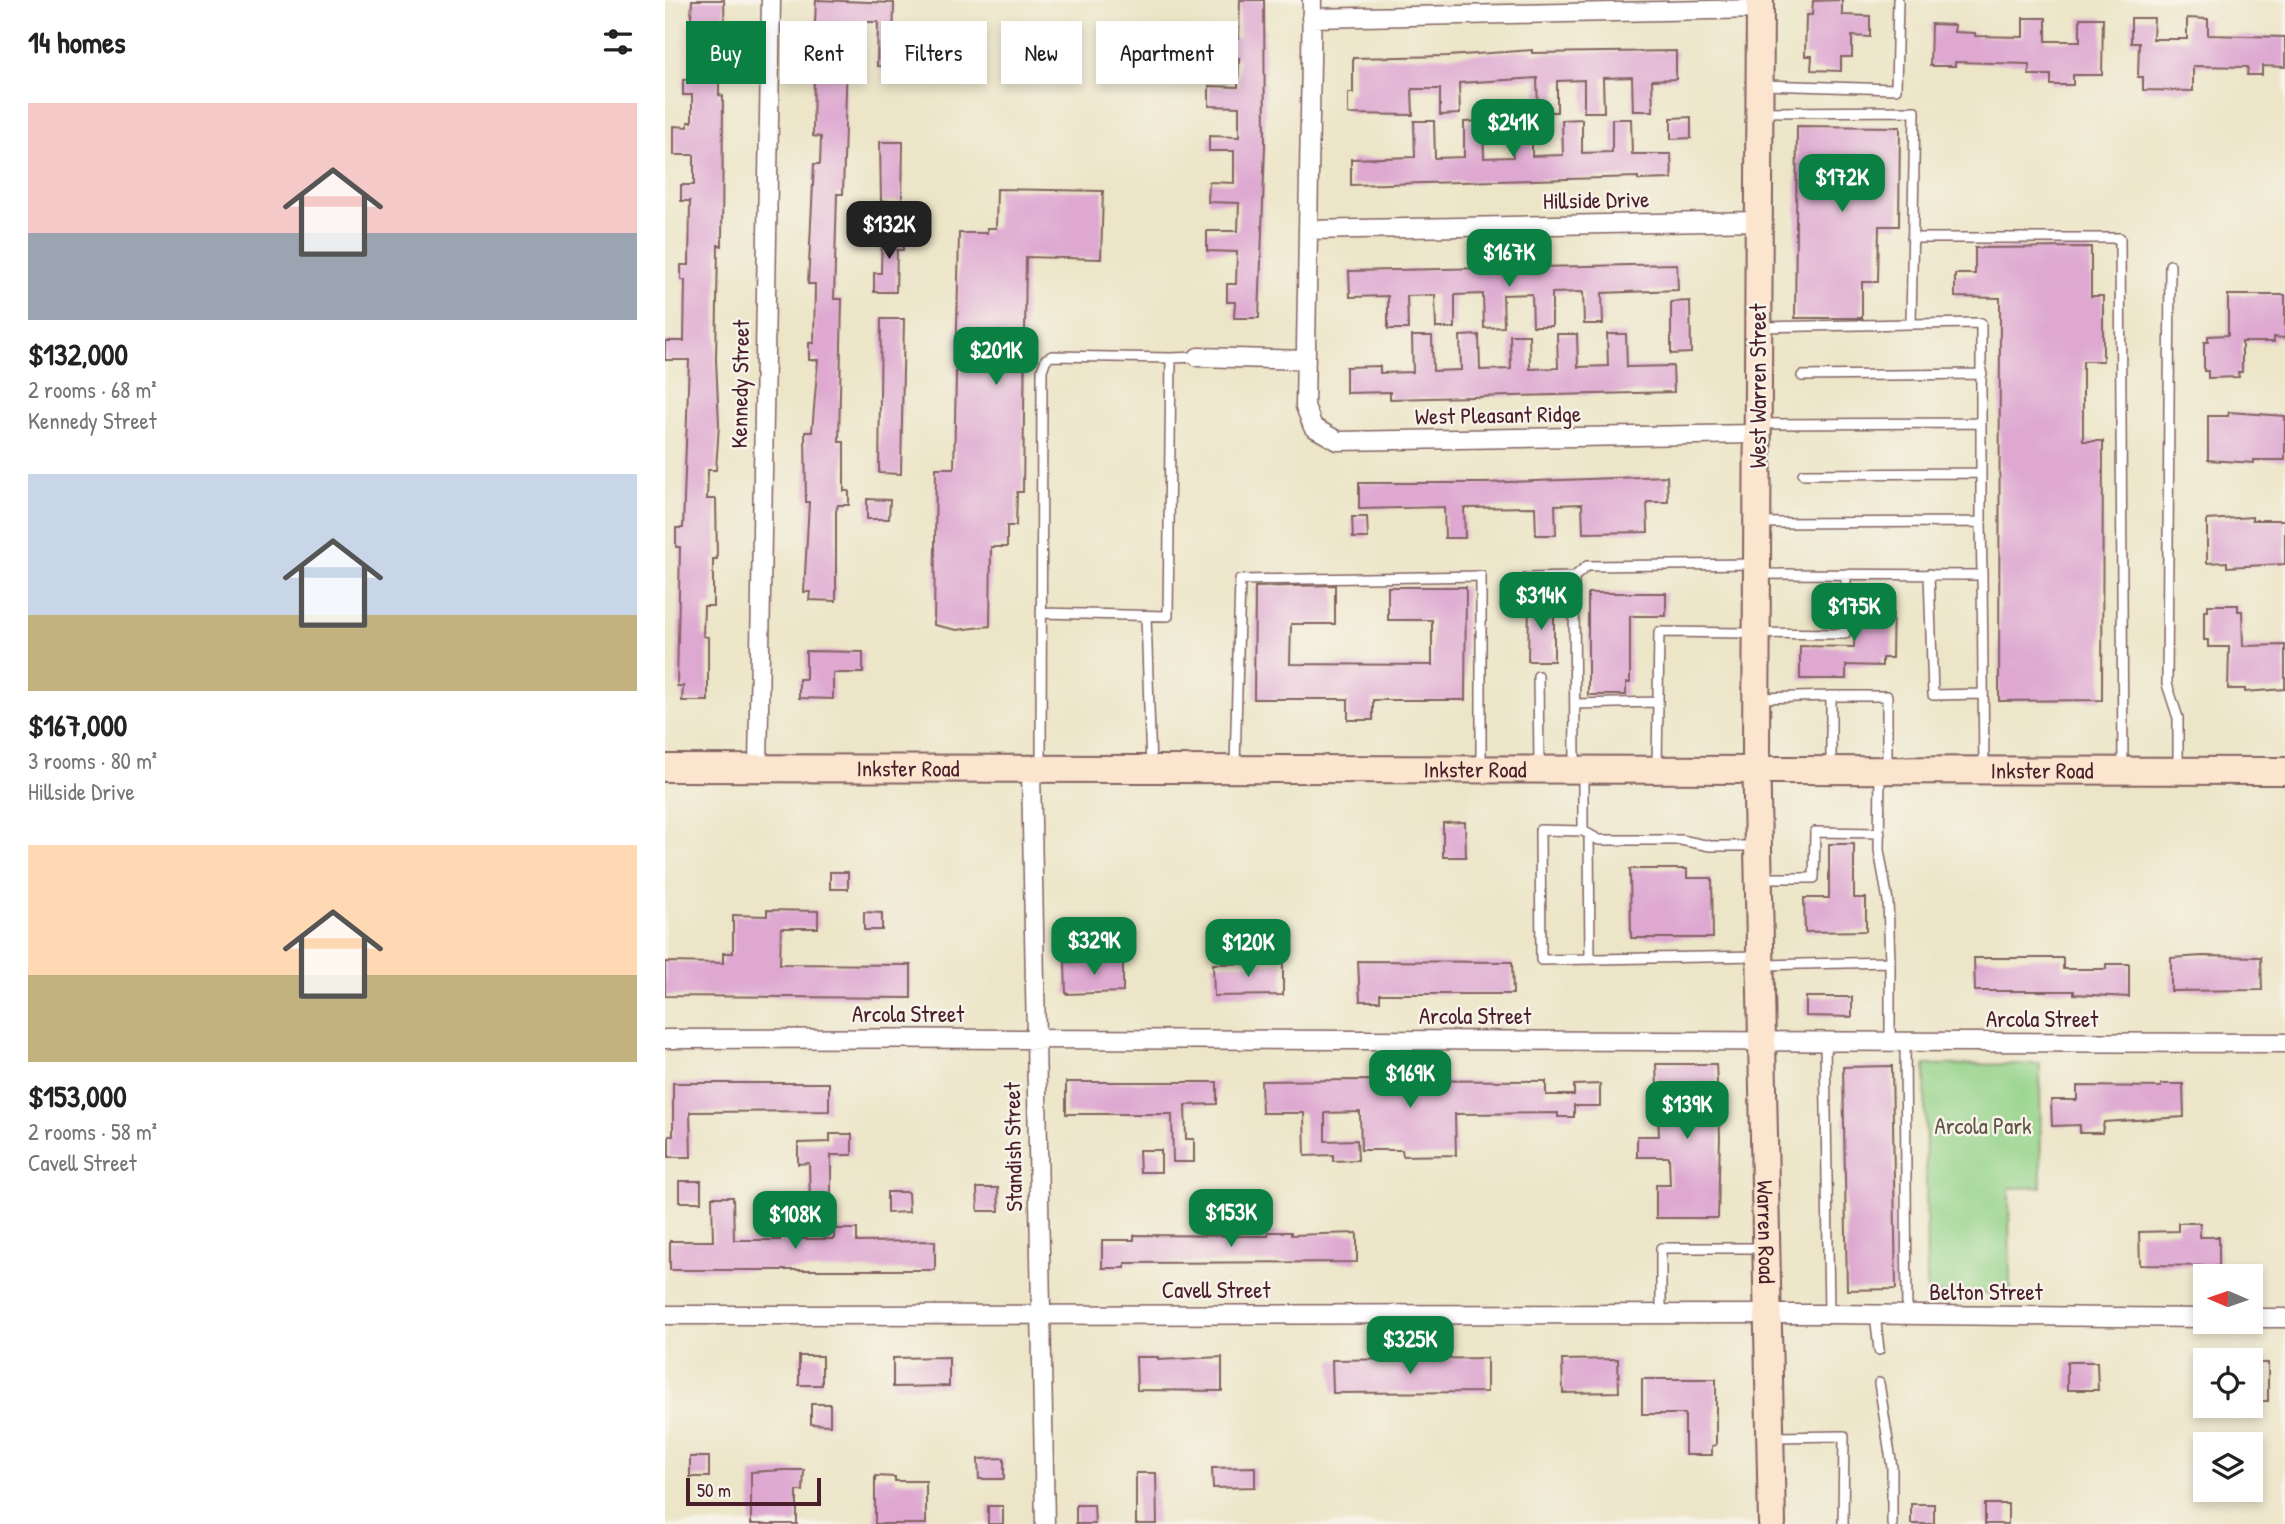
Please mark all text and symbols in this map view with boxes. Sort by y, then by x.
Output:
chip: Buy [686,21,766,84]
chip: Rent [780,21,867,84]
chip: Filters [881,21,987,84]
chip: New [1001,21,1082,84]
chip: Apartment [1096,21,1238,84]
text: 14 homes [28,22,126,62]
icon: filters [599,23,637,61]
pin: $241K [1464,100,1562,159]
text: $241K [1487,106,1539,137]
icon: home [270,149,396,275]
pin: $172K [1793,154,1891,214]
text: $172K [1815,161,1869,192]
street label: Hillside Drive [1542,183,1650,216]
pin: $132K [840,202,938,261]
text: $132K [862,208,916,239]
pin: $167K [1460,230,1558,289]
text: $167K [1483,236,1535,267]
street label: West Warren Street [1742,303,1773,468]
street label: Kennedy Street [723,318,756,449]
pin: $201K [947,328,1045,387]
text: $132,000 [28,334,128,374]
text: $201K [969,334,1023,365]
text: 2 rooms · 68 m² [28,374,156,405]
street label: West Pleasant Ridge [1415,398,1581,431]
text: Kennedy Street [28,405,157,436]
icon: home [270,520,396,646]
pin: $314K [1492,572,1590,632]
text: $314K [1516,579,1566,610]
pin: $175K [1805,584,1903,643]
text: $175K [1827,590,1881,621]
text: $167,000 [28,705,127,745]
text: 3 rooms · 80 m² [28,745,157,776]
street label: Inkster Road [856,752,960,784]
street label: Inkster Road [1423,753,1527,785]
street label: Inkster Road [1990,754,2094,786]
text: Hillside Drive [28,776,135,807]
icon: home [270,891,396,1017]
pin: $329K [1045,918,1143,977]
pin: $120K [1199,920,1297,979]
text: $329K [1067,924,1121,955]
text: $120K [1221,926,1275,957]
street label: Arcola Street [852,998,965,1029]
street label: Arcola Street [1419,1000,1532,1031]
street label: Arcola Street [1986,1003,2099,1034]
pin: $169K [1361,1050,1459,1110]
text: $169K [1385,1057,1435,1088]
text: $153,000 [28,1076,127,1116]
street label: Standish Street [996,1081,1029,1212]
pin: $139K [1638,1082,1736,1141]
text: $139K [1662,1088,1712,1119]
park label: Arcola Park [1934,1110,2032,1141]
text: 2 rooms · 58 m² [28,1116,157,1147]
text: Cavell Street [28,1147,137,1178]
street label: Warren Road [1750,1180,1783,1284]
pin: $153K [1182,1190,1280,1249]
pin: $108K [746,1192,844,1251]
text: $153K [1205,1196,1257,1227]
text: $108K [769,1198,821,1229]
north arrow [2193,1264,2263,1334]
map controls [2193,1264,2263,1502]
street label: Cavell Street [1162,1274,1271,1305]
street label: Belton Street [1929,1276,2044,1307]
pin: $325K [1361,1316,1459,1376]
text: $325K [1383,1323,1437,1354]
button: locate [2193,1348,2263,1418]
button: layers [2193,1432,2263,1502]
scale bar [686,1475,821,1507]
text: 50 m [697,1477,731,1503]

